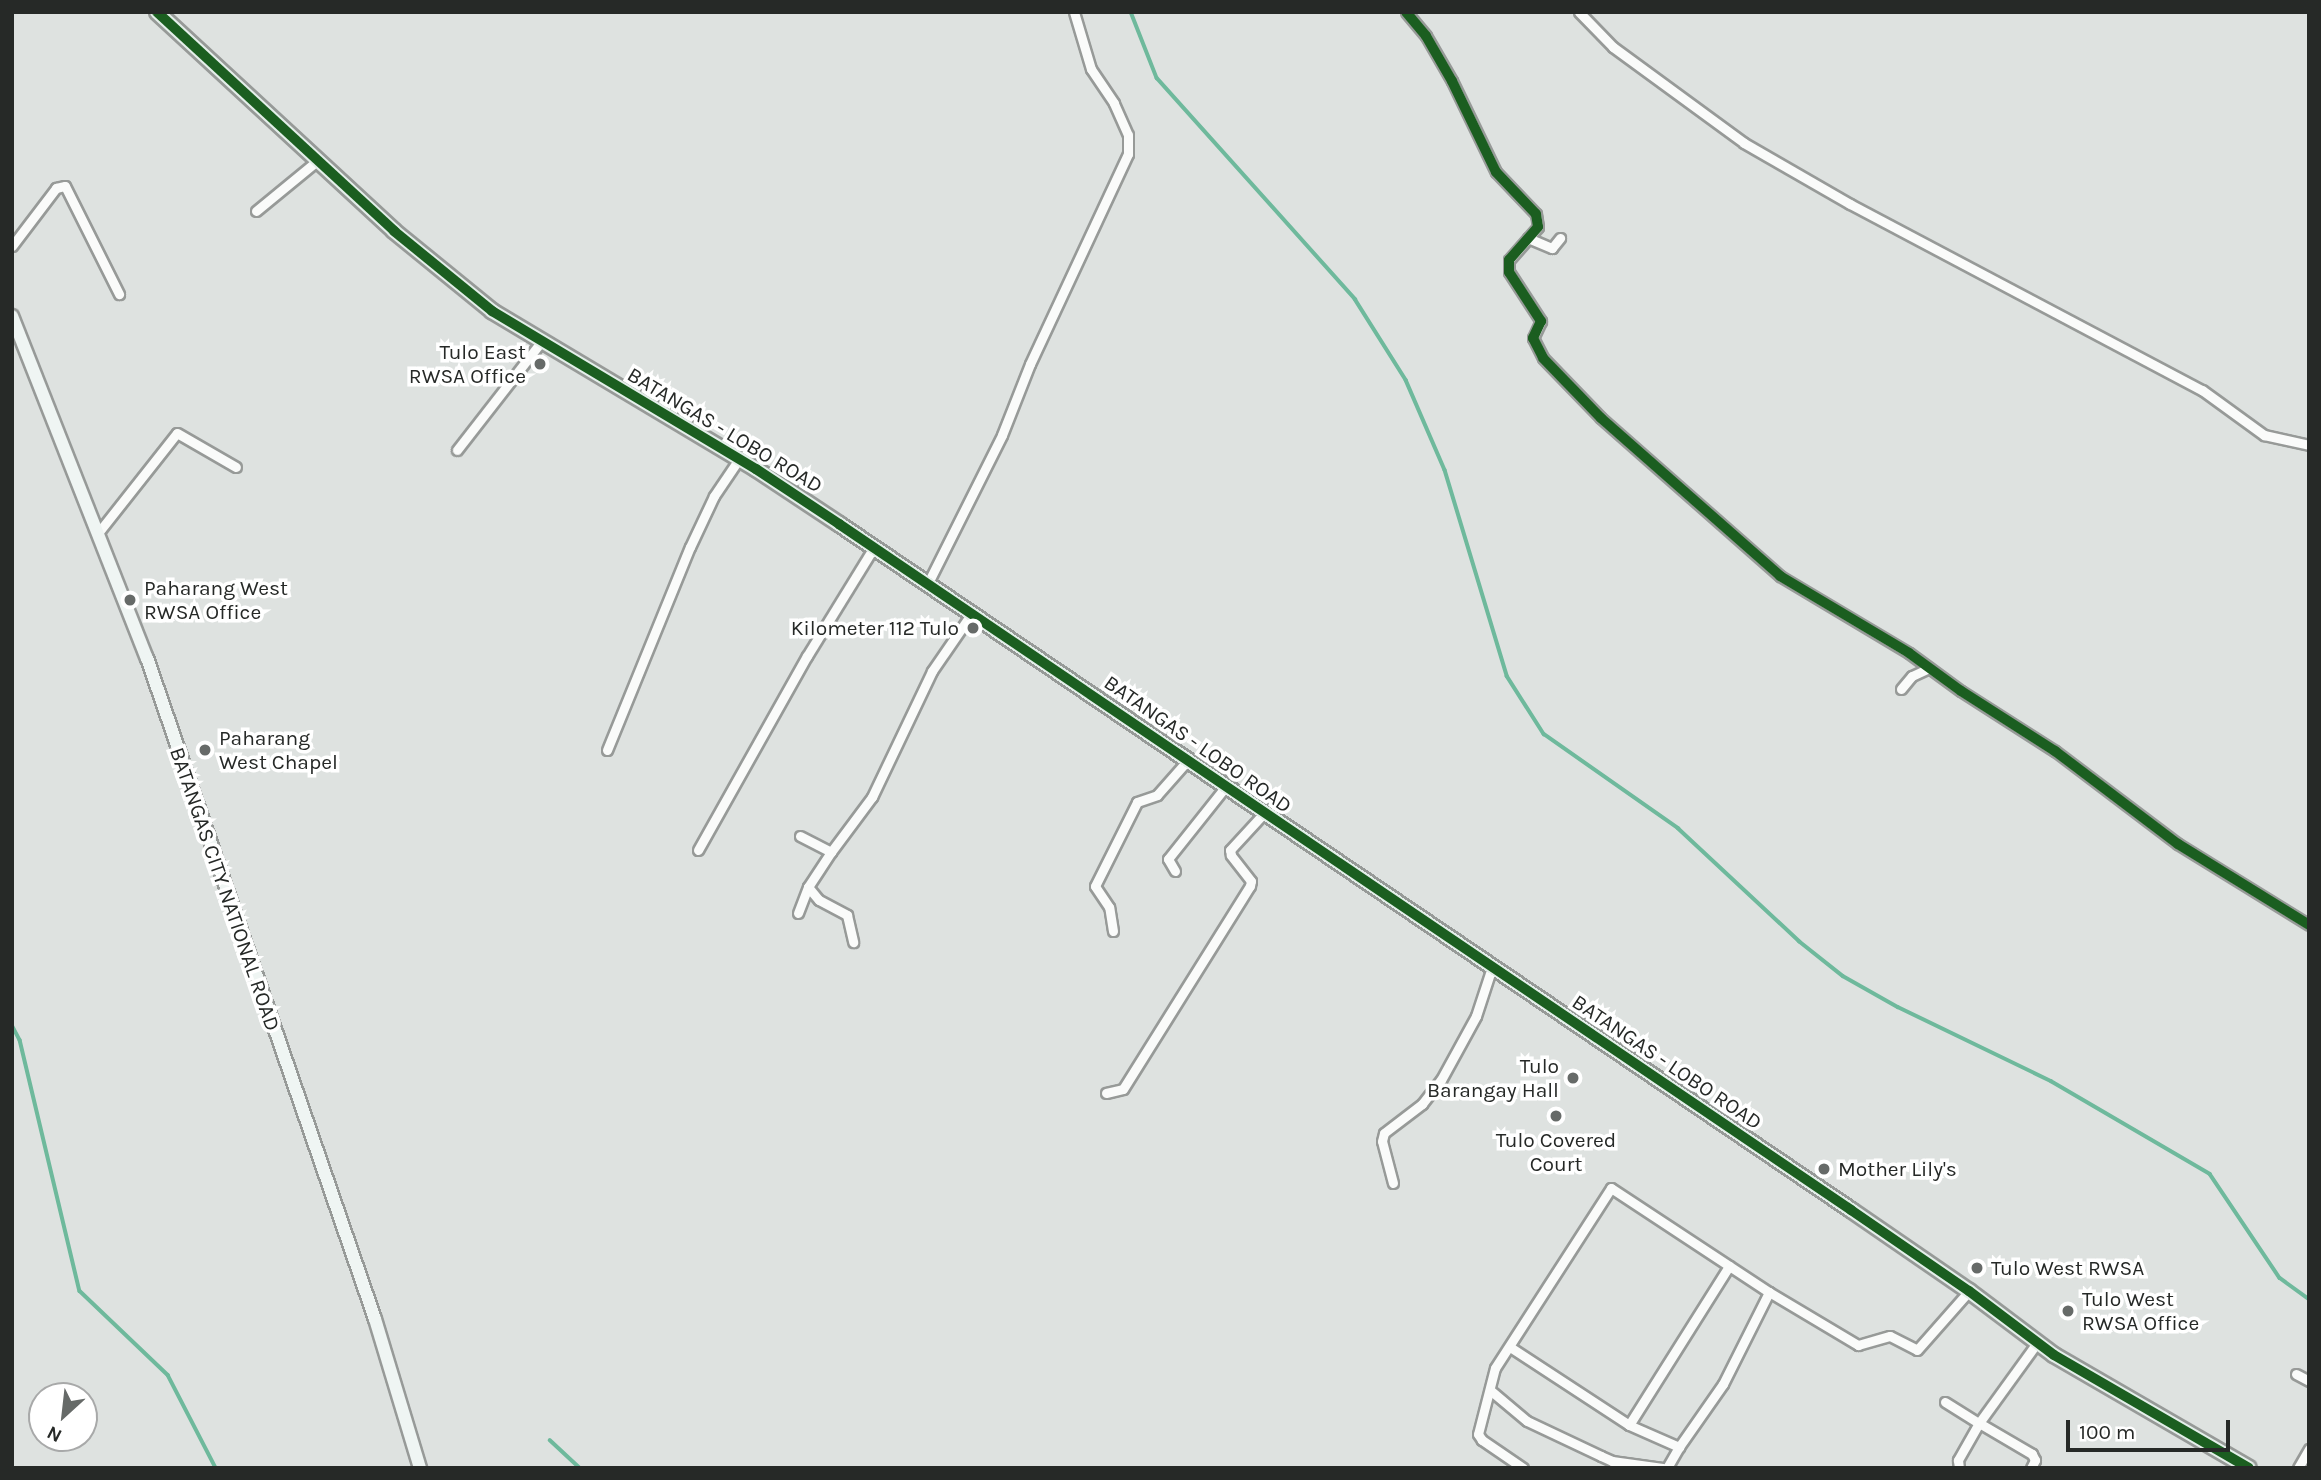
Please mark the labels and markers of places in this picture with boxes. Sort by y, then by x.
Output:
place label: Tulo East RWSA Office [409,339,526,389]
marker: Tulo East RWSA Office [532,356,548,372]
place label: Paharang West RWSA Office [144,575,288,625]
marker: Paharang West RWSA Office [122,592,138,608]
place label: Kilometer 112 Tulo [791,615,959,641]
marker: Kilometer 112 Tulo [965,620,981,636]
place label: Paharang West Chapel [219,725,338,775]
marker: Paharang West Chapel [197,742,213,758]
place label: Tulo Barangay Hall [1427,1053,1559,1103]
marker: Tulo Barangay Hall [1565,1070,1581,1086]
marker: Tulo Covered Court [1548,1108,1564,1124]
place label: Tulo Covered Court [1496,1127,1616,1177]
place label: Mother Lily's [1838,1156,1957,1182]
marker: Mother Lily's [1816,1161,1832,1177]
place label: Tulo West RWSA [1991,1255,2144,1281]
marker: Tulo West RWSA [1969,1260,1985,1276]
place label: Tulo West RWSA Office [2082,1286,2199,1336]
marker: Tulo West RWSA Office [2060,1303,2076,1319]

